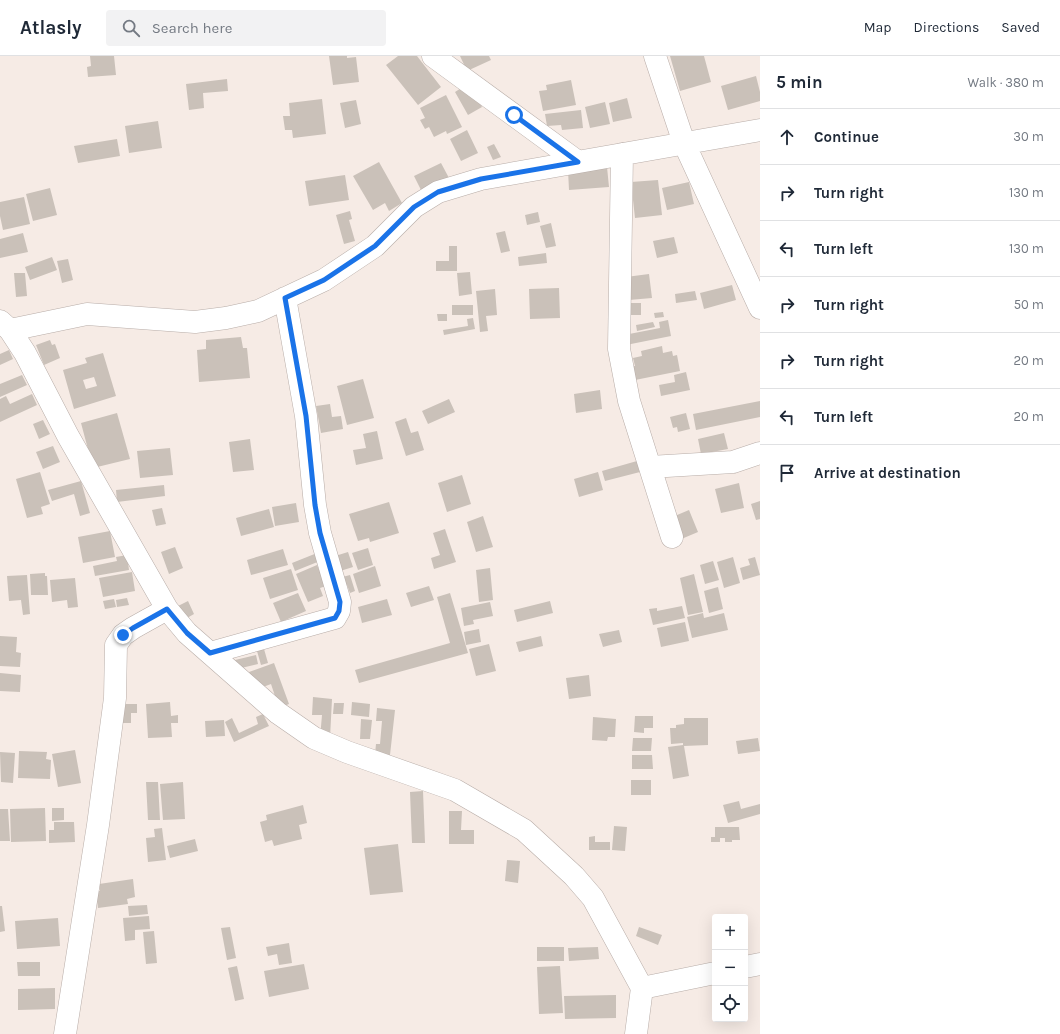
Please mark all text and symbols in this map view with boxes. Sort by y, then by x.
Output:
search box [106,10,386,46]
text: Atlasly [20,17,82,39]
icon: search [120,17,142,39]
text: Search here [152,19,232,37]
text: Map [864,19,892,36]
text: Directions [914,19,979,36]
text: Saved [1001,19,1040,36]
text: 5 min [776,72,823,92]
text: Walk · 380 m [968,75,1044,90]
route start [505,106,523,124]
icon: ahead [776,126,798,148]
text: Continue [814,128,879,146]
text: 30 m [1013,129,1044,144]
icon: right [776,182,798,204]
text: Turn right [814,184,884,202]
text: 130 m [1009,185,1044,200]
icon: left [776,238,798,260]
text: Turn left [814,240,873,258]
text: 130 m [1009,241,1044,256]
icon: right [776,294,798,316]
text: Turn right [814,296,884,314]
text: 50 m [1014,297,1044,312]
icon: right [776,350,798,372]
text: Turn right [814,352,884,370]
text: 20 m [1014,353,1044,368]
icon: left [776,406,798,428]
text: Turn left [814,408,873,426]
text: 20 m [1014,409,1044,424]
icon: arrive [776,462,798,484]
text: Arrive at destination [814,464,961,482]
route end [114,626,132,644]
map controls [712,914,748,1022]
button: + [712,914,748,950]
button: − [712,950,748,986]
button: locate [712,986,748,1022]

